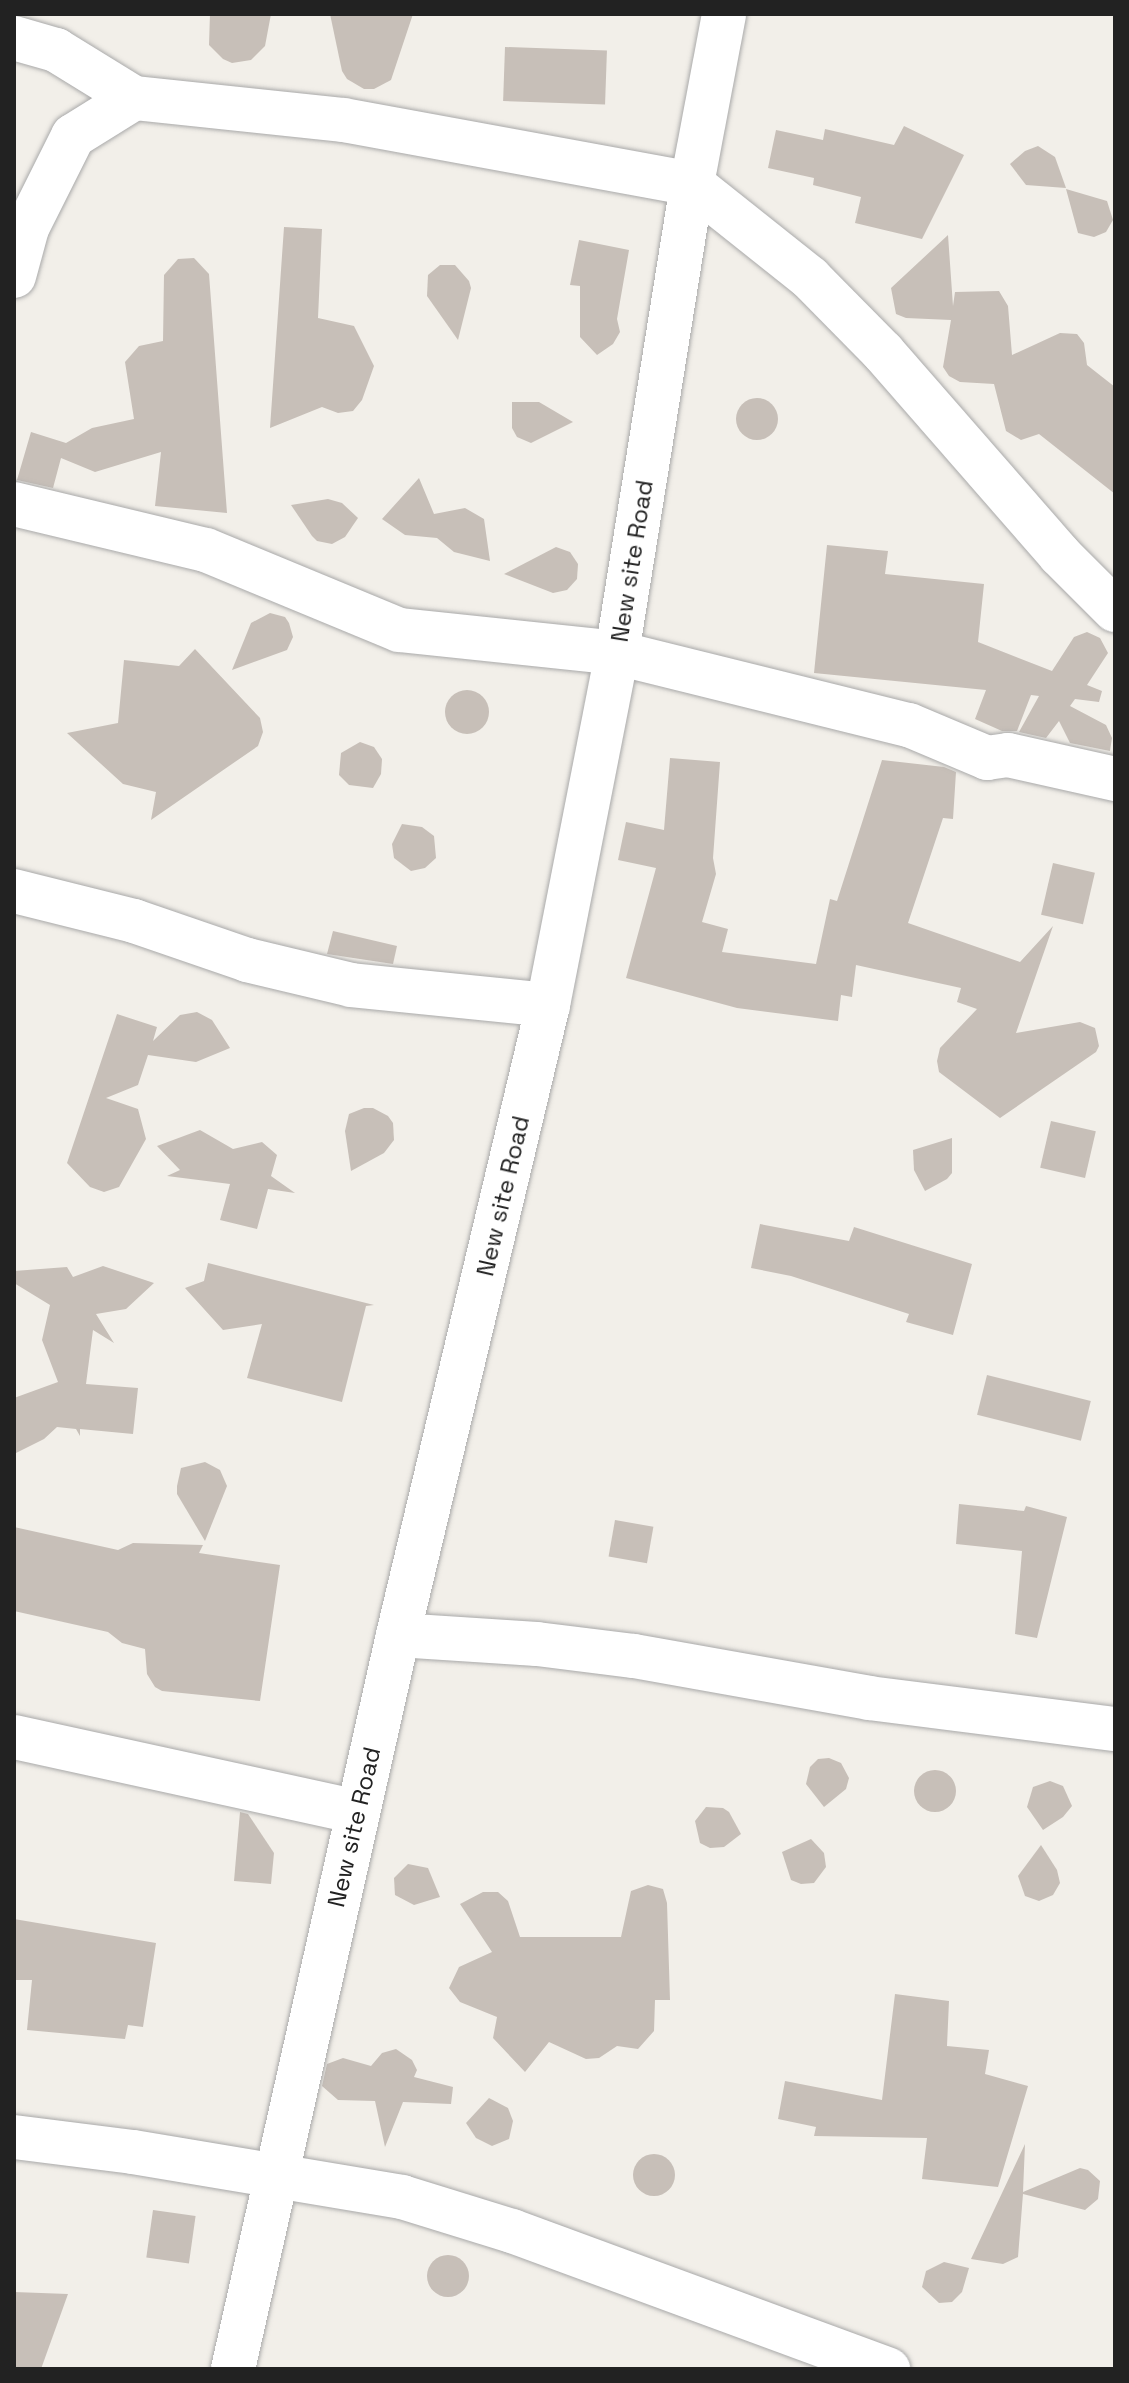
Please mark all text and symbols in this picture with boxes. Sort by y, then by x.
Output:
street label: New site Road [605,478,659,644]
street label: New site Road [471,1113,535,1279]
street label: New site Road [322,1744,386,1910]

